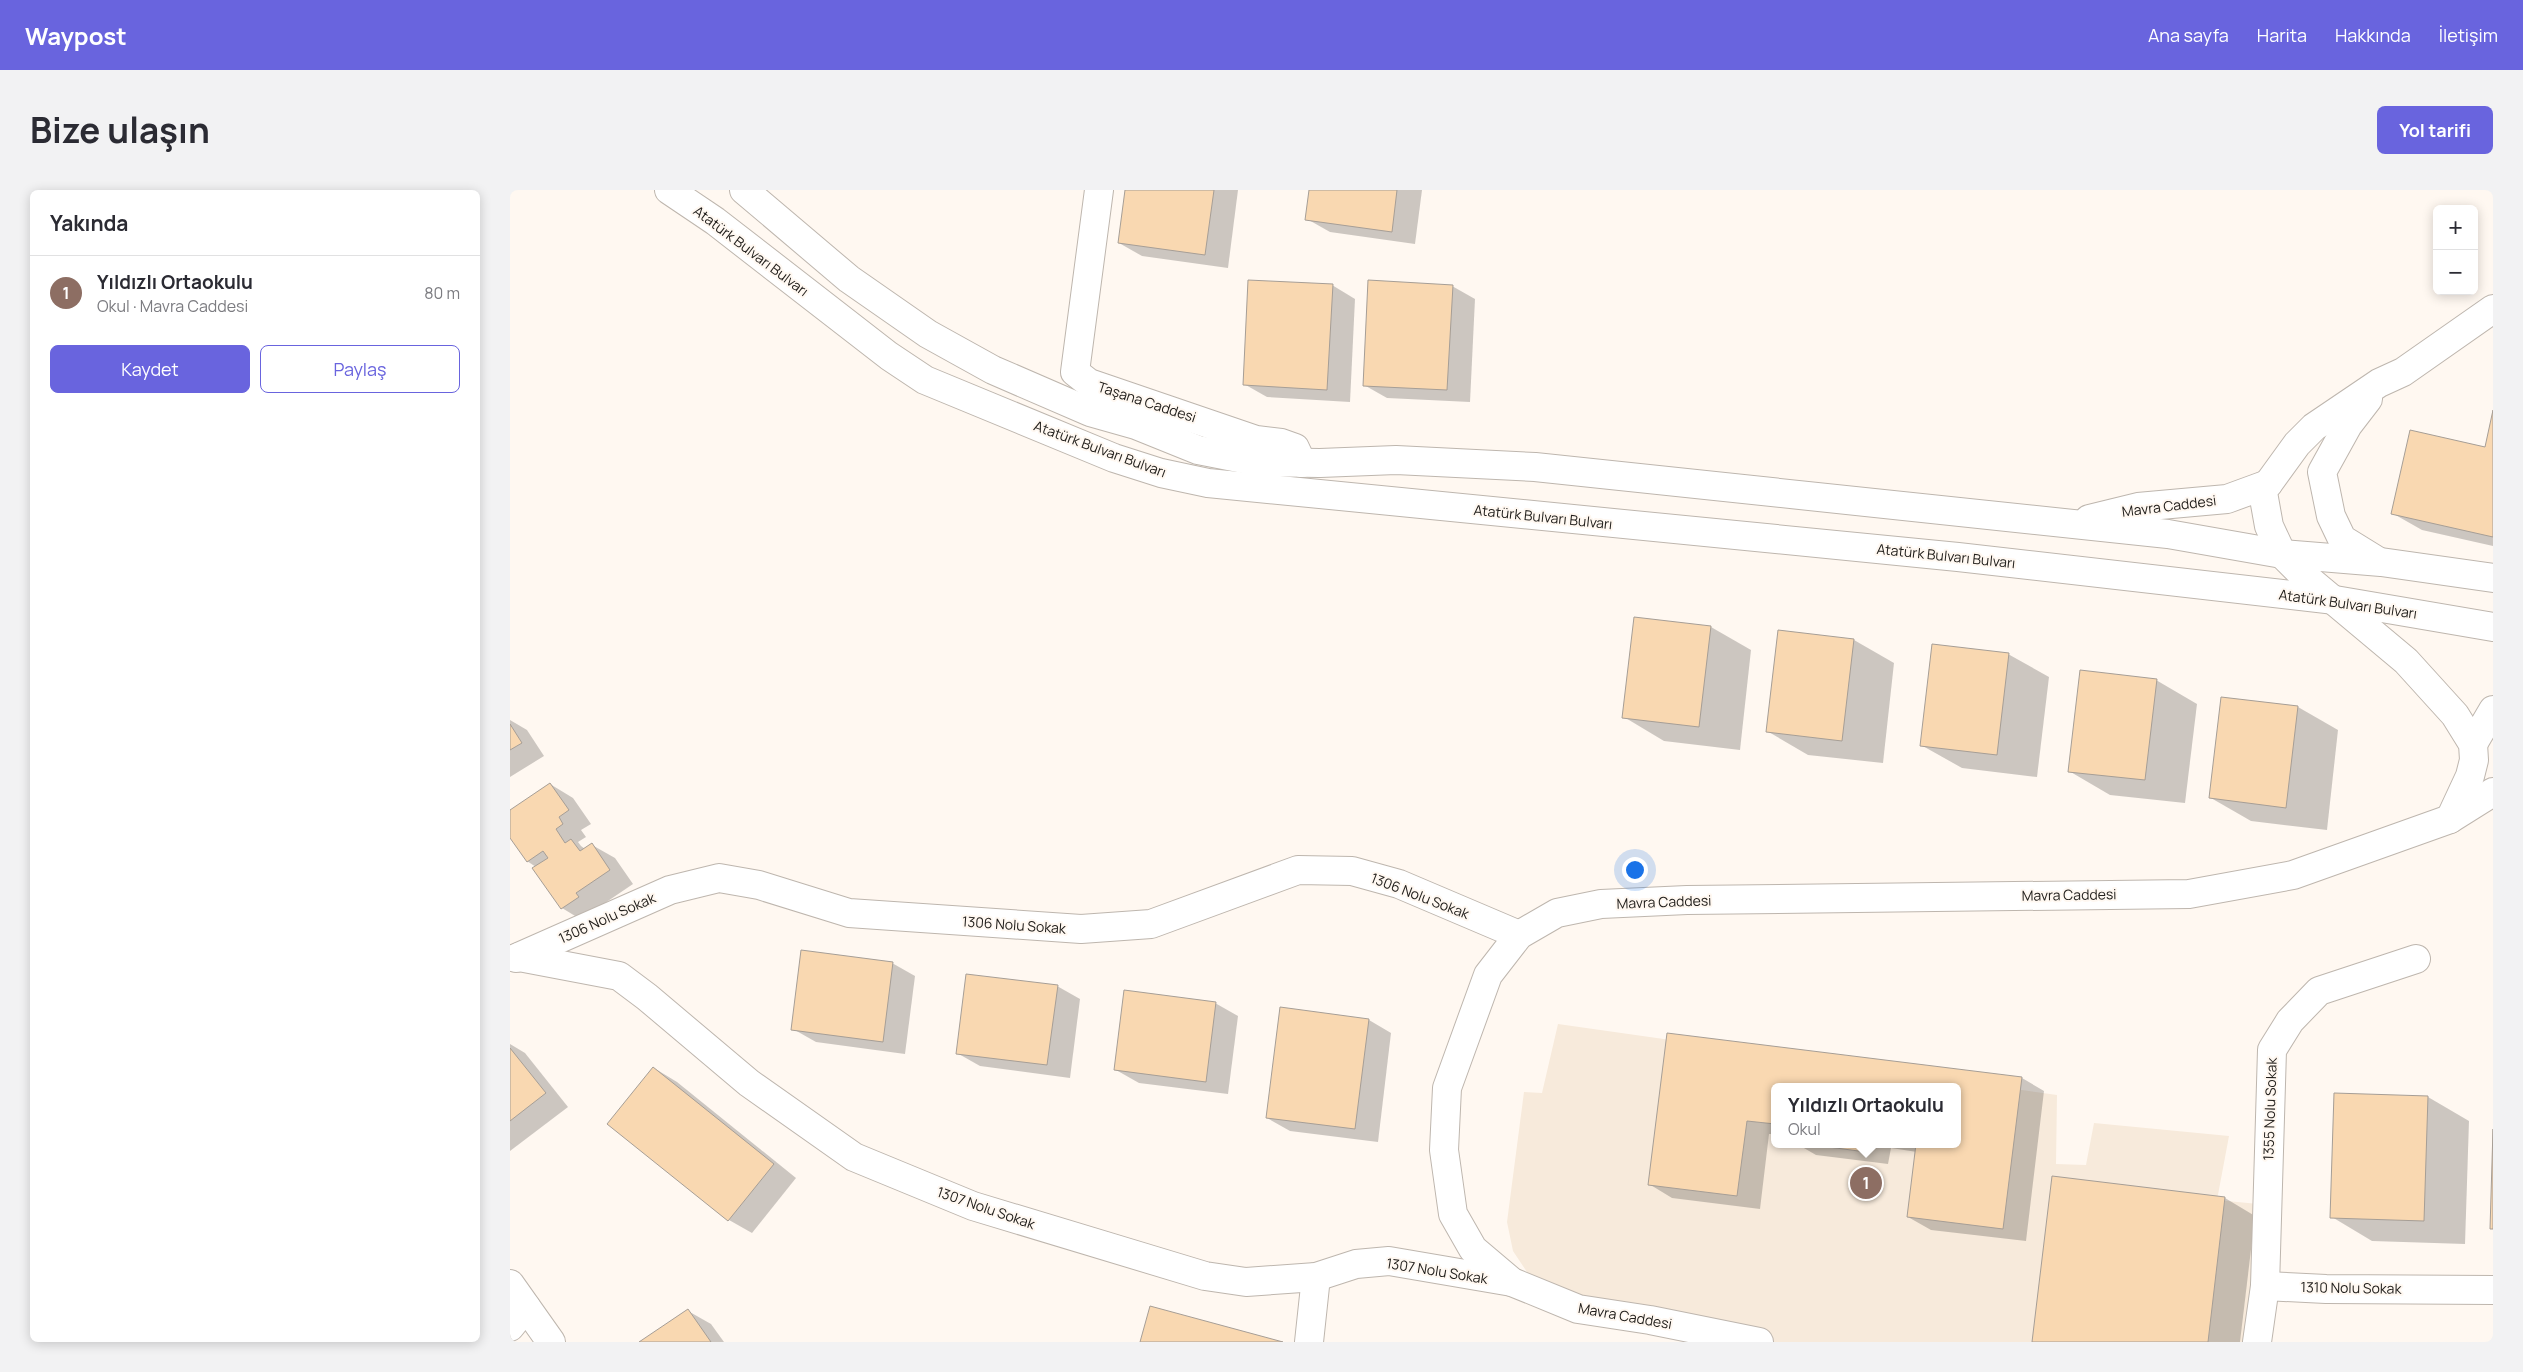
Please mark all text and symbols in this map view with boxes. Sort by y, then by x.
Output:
text: Waypost [25,19,127,52]
text: Ana sayfa [2148,23,2229,47]
text: Harita [2257,23,2307,47]
text: Hakkında [2335,23,2411,47]
text: İletişim [2439,23,2498,47]
text: Bize ulaşın [30,106,210,154]
button: Yol tarifi [2377,106,2493,154]
street label: Atatürk Bulvarı Bulvarı [690,201,813,300]
map controls [2433,205,2478,295]
button: + [2433,205,2478,250]
text: Yakında [50,209,128,237]
button: − [2433,250,2478,295]
text: Yıldızlı Ortaokulu [97,269,253,295]
text: 1 [62,282,70,304]
text: 80 m [424,282,460,304]
text: Okul · Mavra Caddesi [97,295,248,317]
button: Kaydet [50,345,250,393]
button: Paylaş [260,345,460,393]
street label: Taşana Caddesi [1096,377,1199,426]
street label: Atatürk Bulvarı Bulvarı [1031,416,1169,481]
street label: Mavra Caddesi [2121,490,2217,521]
street label: Atatürk Bulvarı Bulvarı [1473,500,1613,533]
street label: Atatürk Bulvarı Bulvarı [1876,539,2016,572]
street label: Atatürk Bulvarı Bulvarı [2278,584,2418,623]
your location [1622,857,1648,883]
street label: 1306 Nolu Sokak [1368,868,1473,923]
street label: Mavra Caddesi [2021,884,2117,905]
street label: 1306 Nolu Sokak [555,887,659,947]
street label: Mavra Caddesi [1616,890,1712,913]
street label: 1306 Nolu Sokak [961,911,1068,938]
street label: 1355 Nolu Sokak [2258,1056,2281,1161]
popup [1771,1083,1961,1148]
text: Yıldızlı Ortaokulu [1788,1092,1944,1118]
text: Okul [1788,1118,1821,1140]
pin: 1 [1850,1164,1882,1202]
street label: 1307 Nolu Sokak [935,1182,1039,1234]
street label: 1307 Nolu Sokak [1385,1253,1490,1288]
street label: 1310 Nolu Sokak [2300,1277,2403,1298]
street label: Mavra Caddesi [1577,1298,1673,1333]

